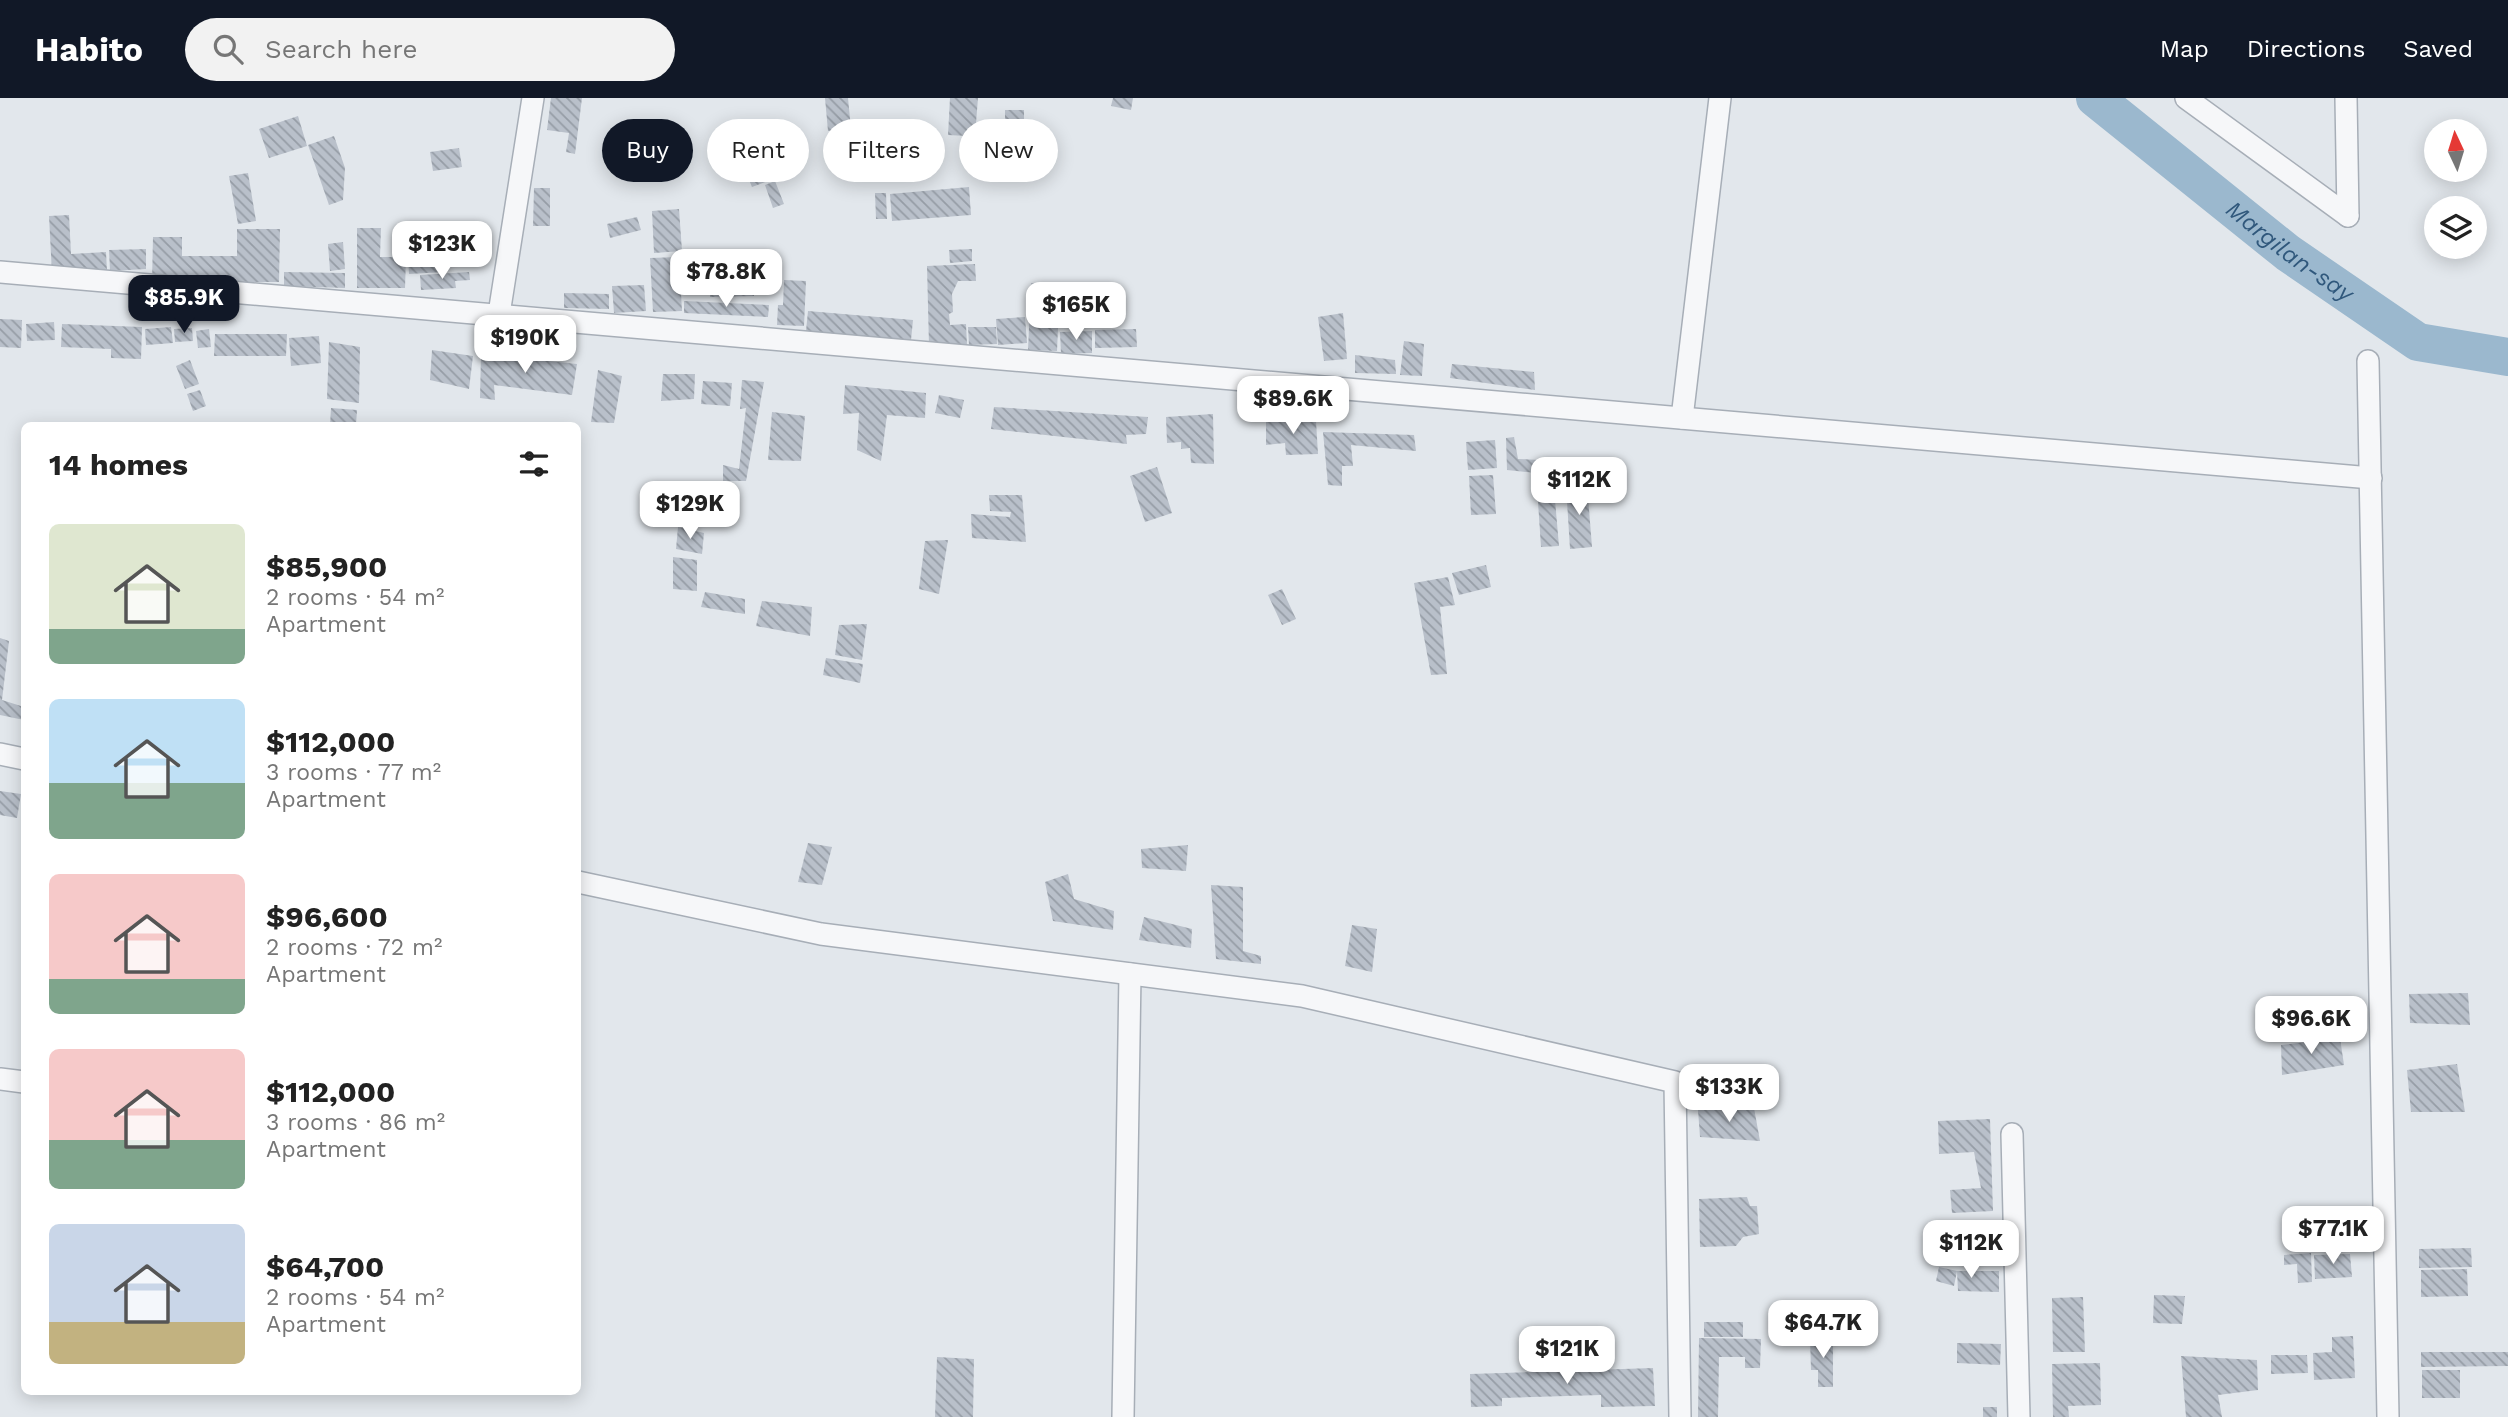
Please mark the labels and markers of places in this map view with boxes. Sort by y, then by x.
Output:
pin: $123K [393,222,491,281]
pin: $78.8K [669,250,783,309]
pin: $85.9K [127,275,241,335]
pin: $165K [1027,282,1125,342]
pin: $190K [476,316,574,375]
pin: $89.6K [1236,376,1350,436]
pin: $112K [1530,458,1628,517]
pin: $129K [641,482,739,541]
pin: $96.6K [2254,996,2368,1056]
pin: $133K [1680,1065,1778,1124]
pin: $77.1K [2276,1206,2390,1266]
pin: $112K [1922,1220,2020,1280]
pin: $64.7K [1766,1300,1880,1360]
pin: $121K [1518,1326,1616,1386]

